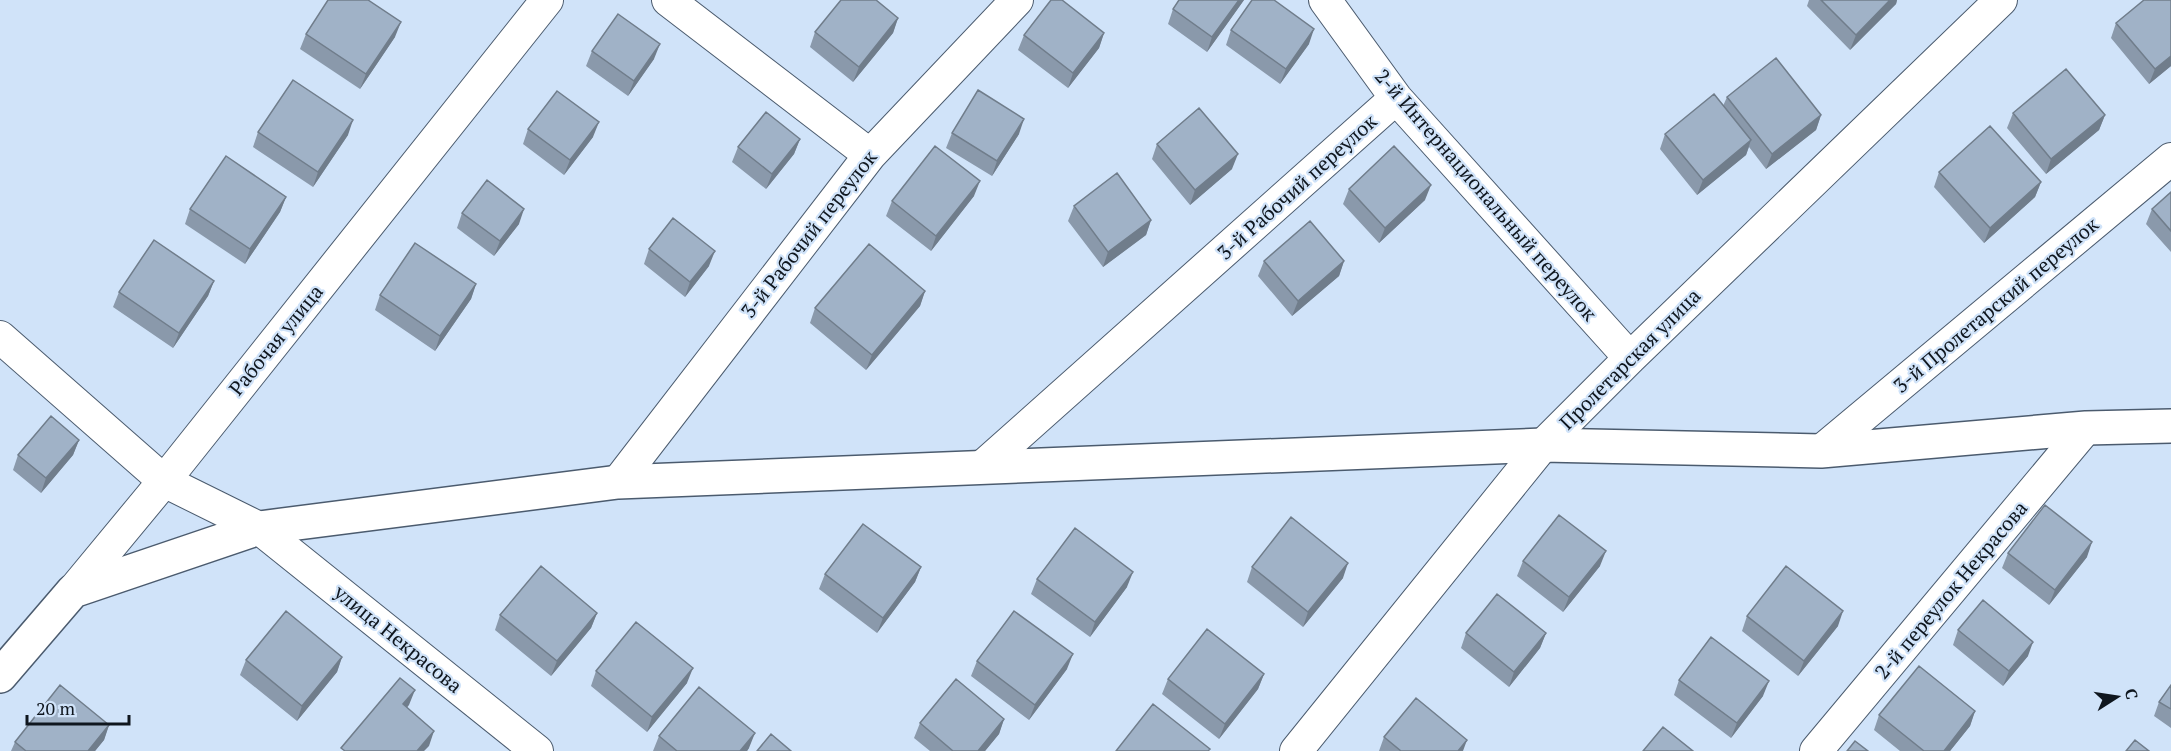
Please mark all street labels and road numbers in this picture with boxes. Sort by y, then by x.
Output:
street label: 2-й Интернациональный переулок [1369,63,1604,327]
street label: 3-й Рабочий переулок [1211,108,1382,266]
street label: 3-й Рабочий переулок [735,144,883,323]
street label: 3-й Пролетарский переулок [1887,211,2104,399]
street label: Рабочая улица [223,279,329,401]
street label: Пролетарская улица [1553,282,1706,435]
street label: 2-й переулок Некрасова [1868,495,2033,684]
street label: улица Некрасова [328,578,468,699]

